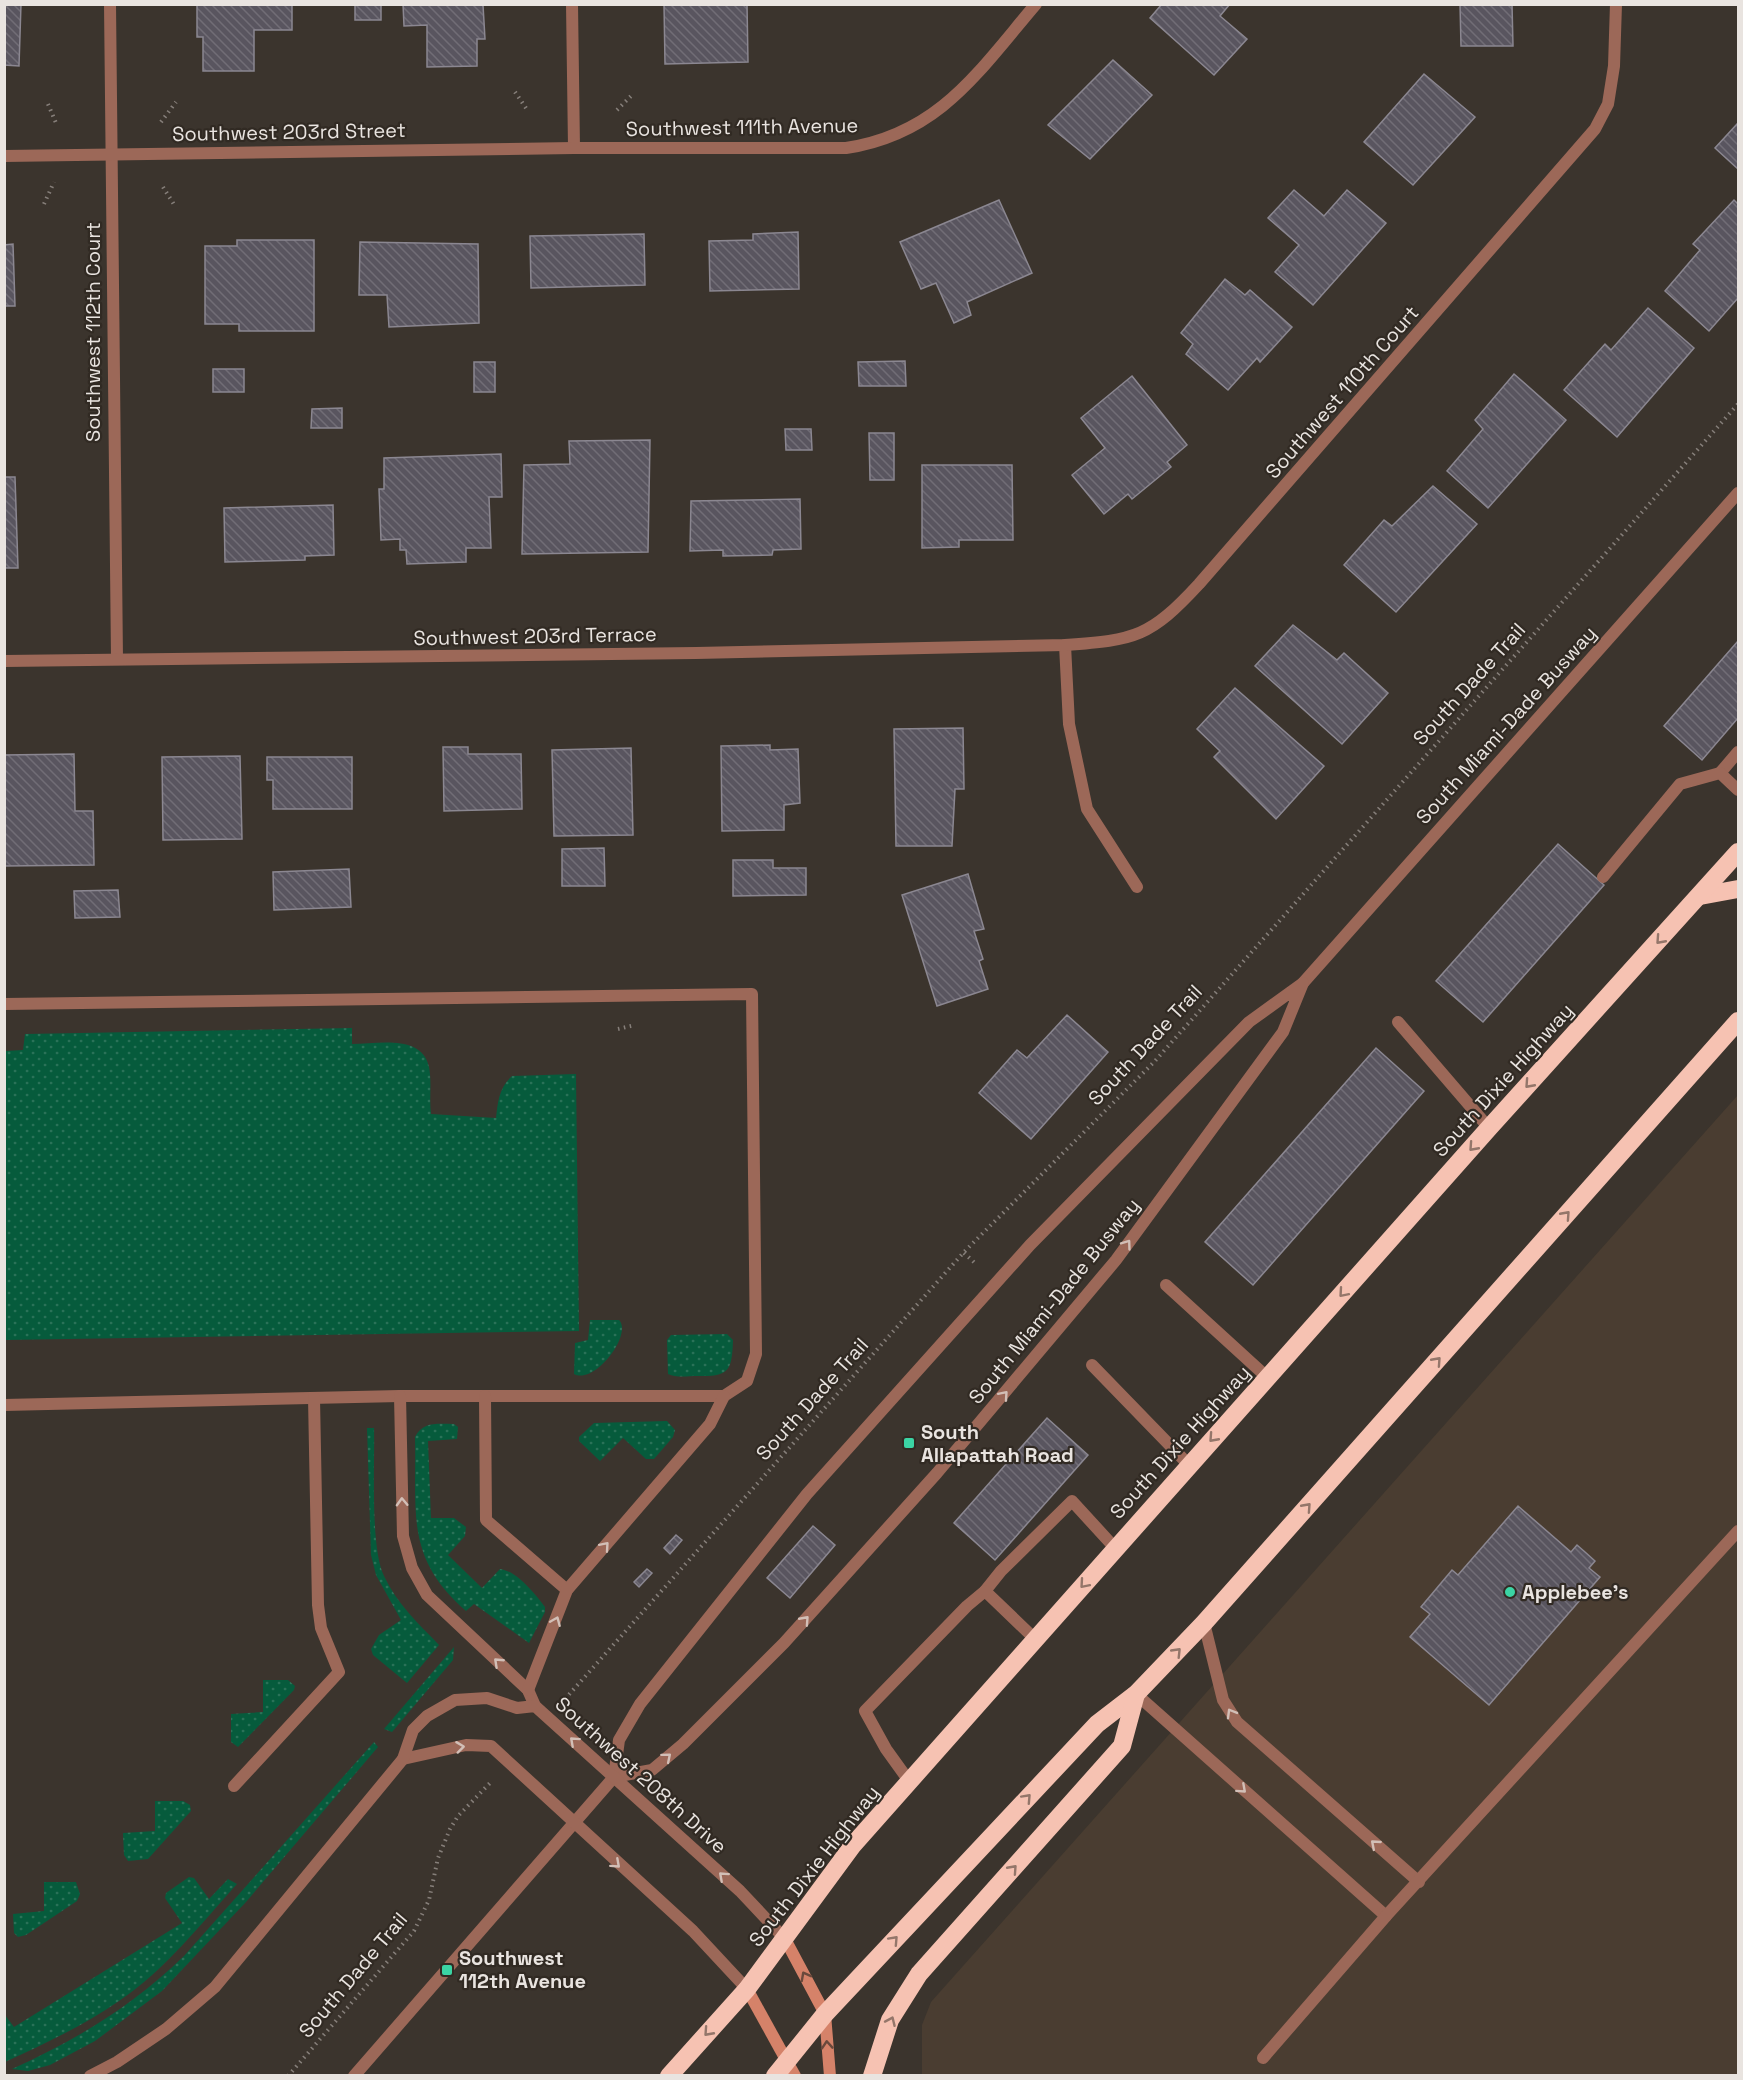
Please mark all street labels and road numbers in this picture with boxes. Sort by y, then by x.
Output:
street label: Southwest 111th Avenue [625,112,859,142]
street label: Southwest 203rd Street [172,117,406,147]
street label: Southwest 112th Court [80,222,106,442]
street label: Southwest 110th Court [1260,300,1424,484]
street label: South Dade Trail [1407,617,1531,751]
street label: South Miami-Dade Busway [1410,620,1602,830]
street label: Southwest 203rd Terrace [413,621,657,651]
street label: South Dade Trail [1082,979,1208,1111]
street label: South Dixie Highway [1427,998,1579,1162]
street label: South Miami-Dade Busway [963,1193,1145,1409]
street label: South Dade Trail [750,1332,874,1466]
street label: South Dixie Highway [1104,1360,1256,1524]
street label: Southwest 208th Drive [550,1691,732,1859]
street label: South Dixie Highway [743,1780,885,1952]
street label: South Dade Trail [293,1907,413,2043]

